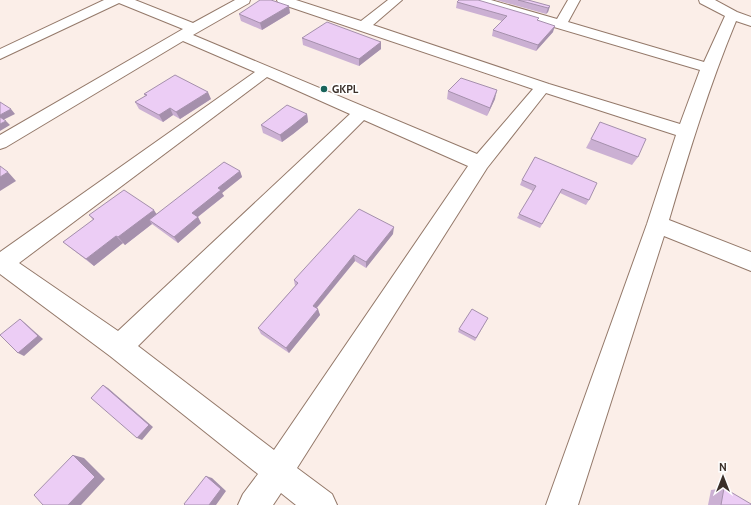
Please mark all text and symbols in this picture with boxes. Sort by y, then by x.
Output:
place label: GKPL [332,82,359,96]
marker: GKPL [319,84,329,94]
north arrow [703,457,743,497]
text: N [719,460,727,474]

